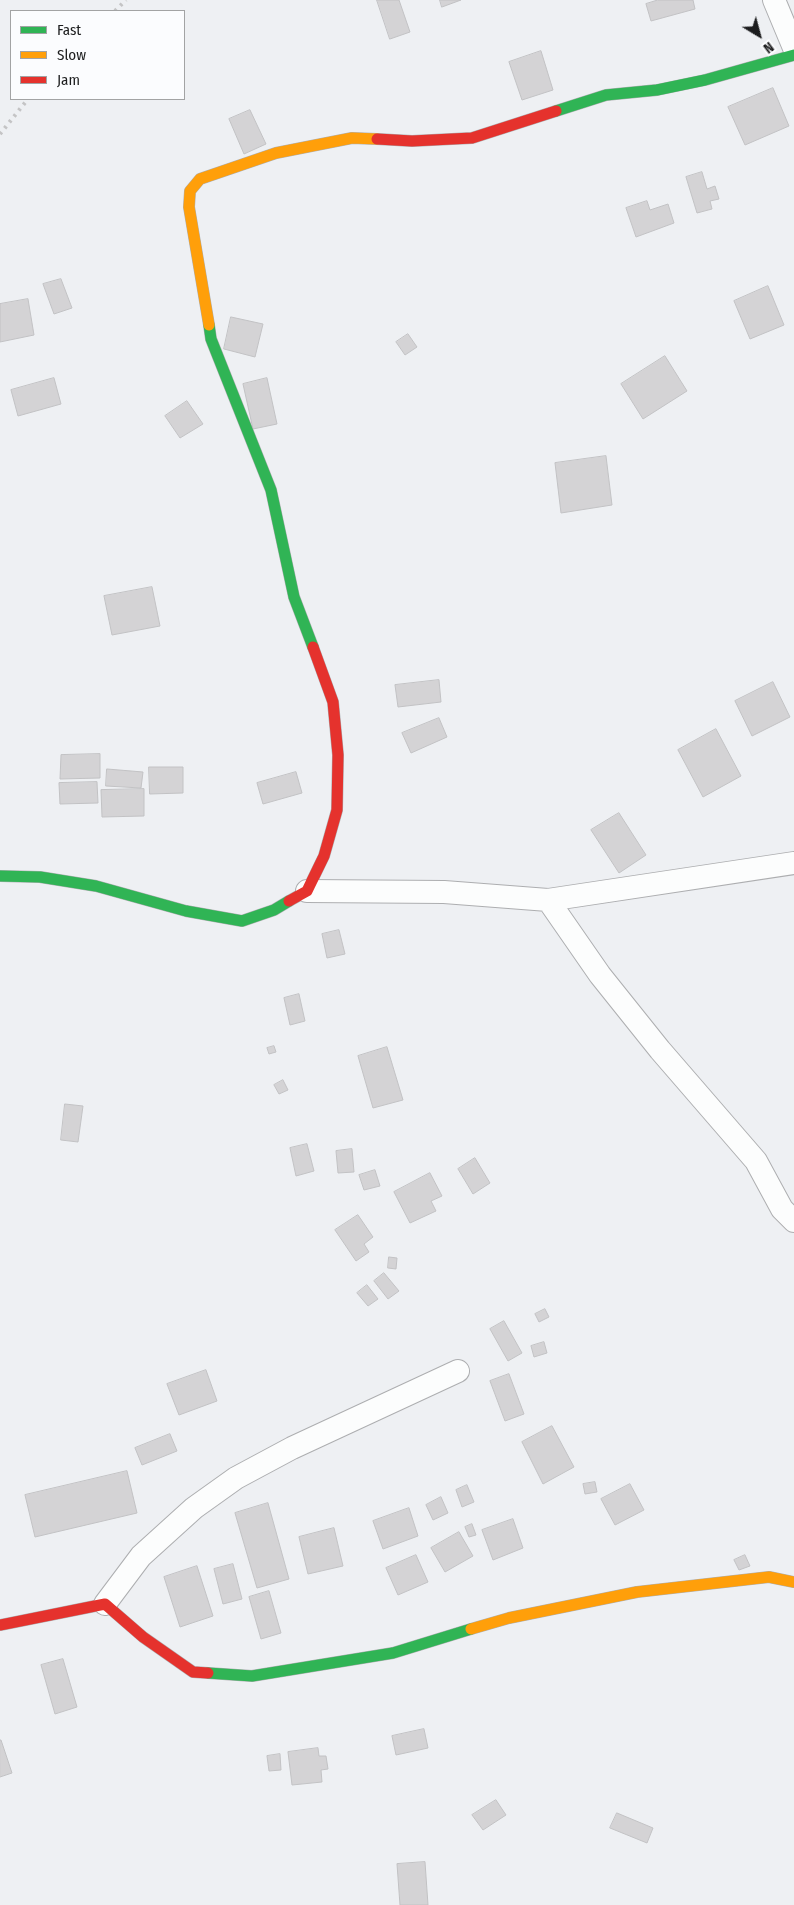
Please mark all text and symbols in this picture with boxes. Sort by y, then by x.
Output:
legend [10,10,185,100]
north arrow [734,10,784,60]
text: Fast [57,21,81,39]
text: N [760,38,777,57]
text: Slow [57,46,86,64]
text: Jam [57,71,80,89]

